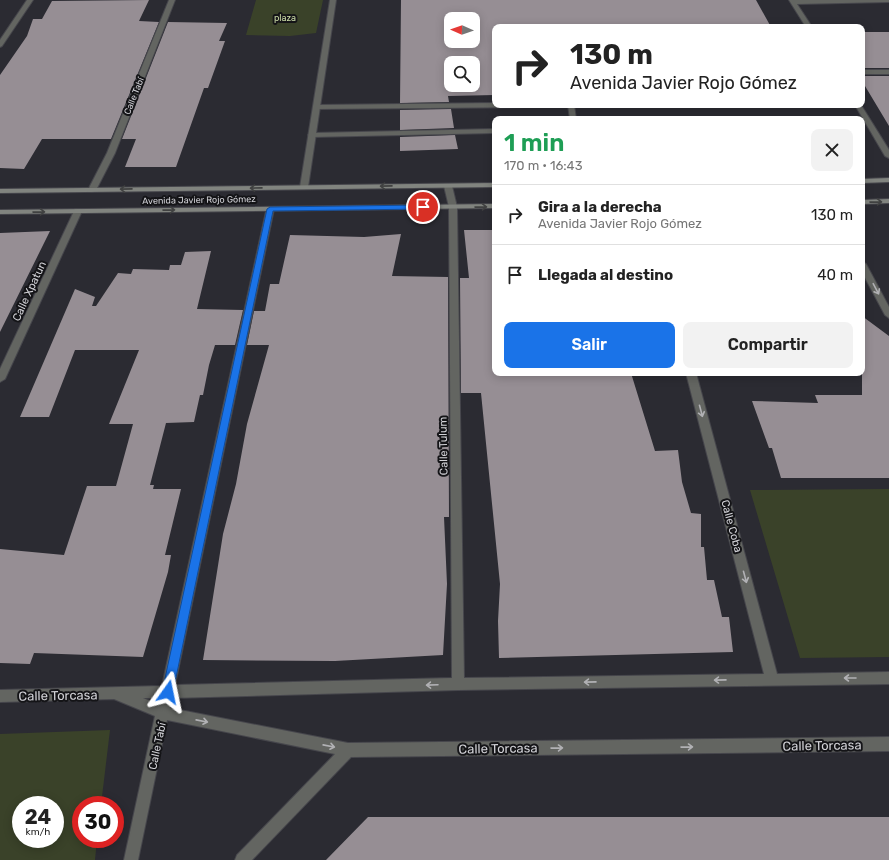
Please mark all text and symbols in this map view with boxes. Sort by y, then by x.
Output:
north arrow [444,12,480,48]
map controls [444,12,480,92]
park label: plaza [274,13,296,23]
text: 130 m [570,38,653,71]
icon: right [504,40,556,92]
button: search [444,56,480,92]
text: Avenida Javier Rojo Gómez [570,72,797,94]
street label: Calle Tabí [122,75,146,116]
text: 1 min [504,129,564,157]
button: close [811,129,853,171]
text: 170 m · 16:43 [504,158,583,173]
one-way arrow [380,182,393,190]
one-way arrow [250,184,263,192]
one-way arrow [120,185,133,193]
pin [406,190,440,224]
street label: Avenida Javier Rojo Gómez [142,194,256,206]
icon: arrive [412,196,434,218]
text: Gira a la derecha [538,198,662,216]
one-way arrow [869,198,882,206]
one-way arrow [474,203,487,210]
icon: right [504,204,526,226]
one-way arrow [162,206,175,214]
text: 130 m [811,206,853,224]
one-way arrow [32,208,45,216]
text: Avenida Javier Rojo Gómez [538,216,702,231]
street label: Calle Xpatun [10,259,49,323]
icon: arrive [504,264,526,286]
text: Llegada al destino [538,266,673,284]
text: 40 m [817,266,853,284]
one-way arrow [872,283,880,295]
button: Salir [504,322,675,368]
button: Compartir [683,322,853,368]
one-way arrow [698,404,706,417]
street label: Calle Tulum [436,416,451,475]
street label: Calle Coba [718,498,745,554]
one-way arrow [742,570,749,583]
position arrow [147,671,189,713]
one-way arrow [844,674,857,682]
one-way arrow [714,676,727,683]
one-way arrow [584,678,597,686]
one-way arrow [426,681,439,689]
street label: Calle Torcasa [18,687,98,704]
one-way arrow [195,717,208,725]
street label: Calle Tabí [146,720,169,771]
street label: Calle Torcasa [782,737,862,754]
street label: Calle Torcasa [458,740,538,757]
one-way arrow [323,743,336,751]
one-way arrow [680,743,693,750]
one-way arrow [550,744,563,752]
speed limit sign: 30 [72,796,124,848]
text: 24 [25,805,51,829]
text: km/h [26,826,50,838]

